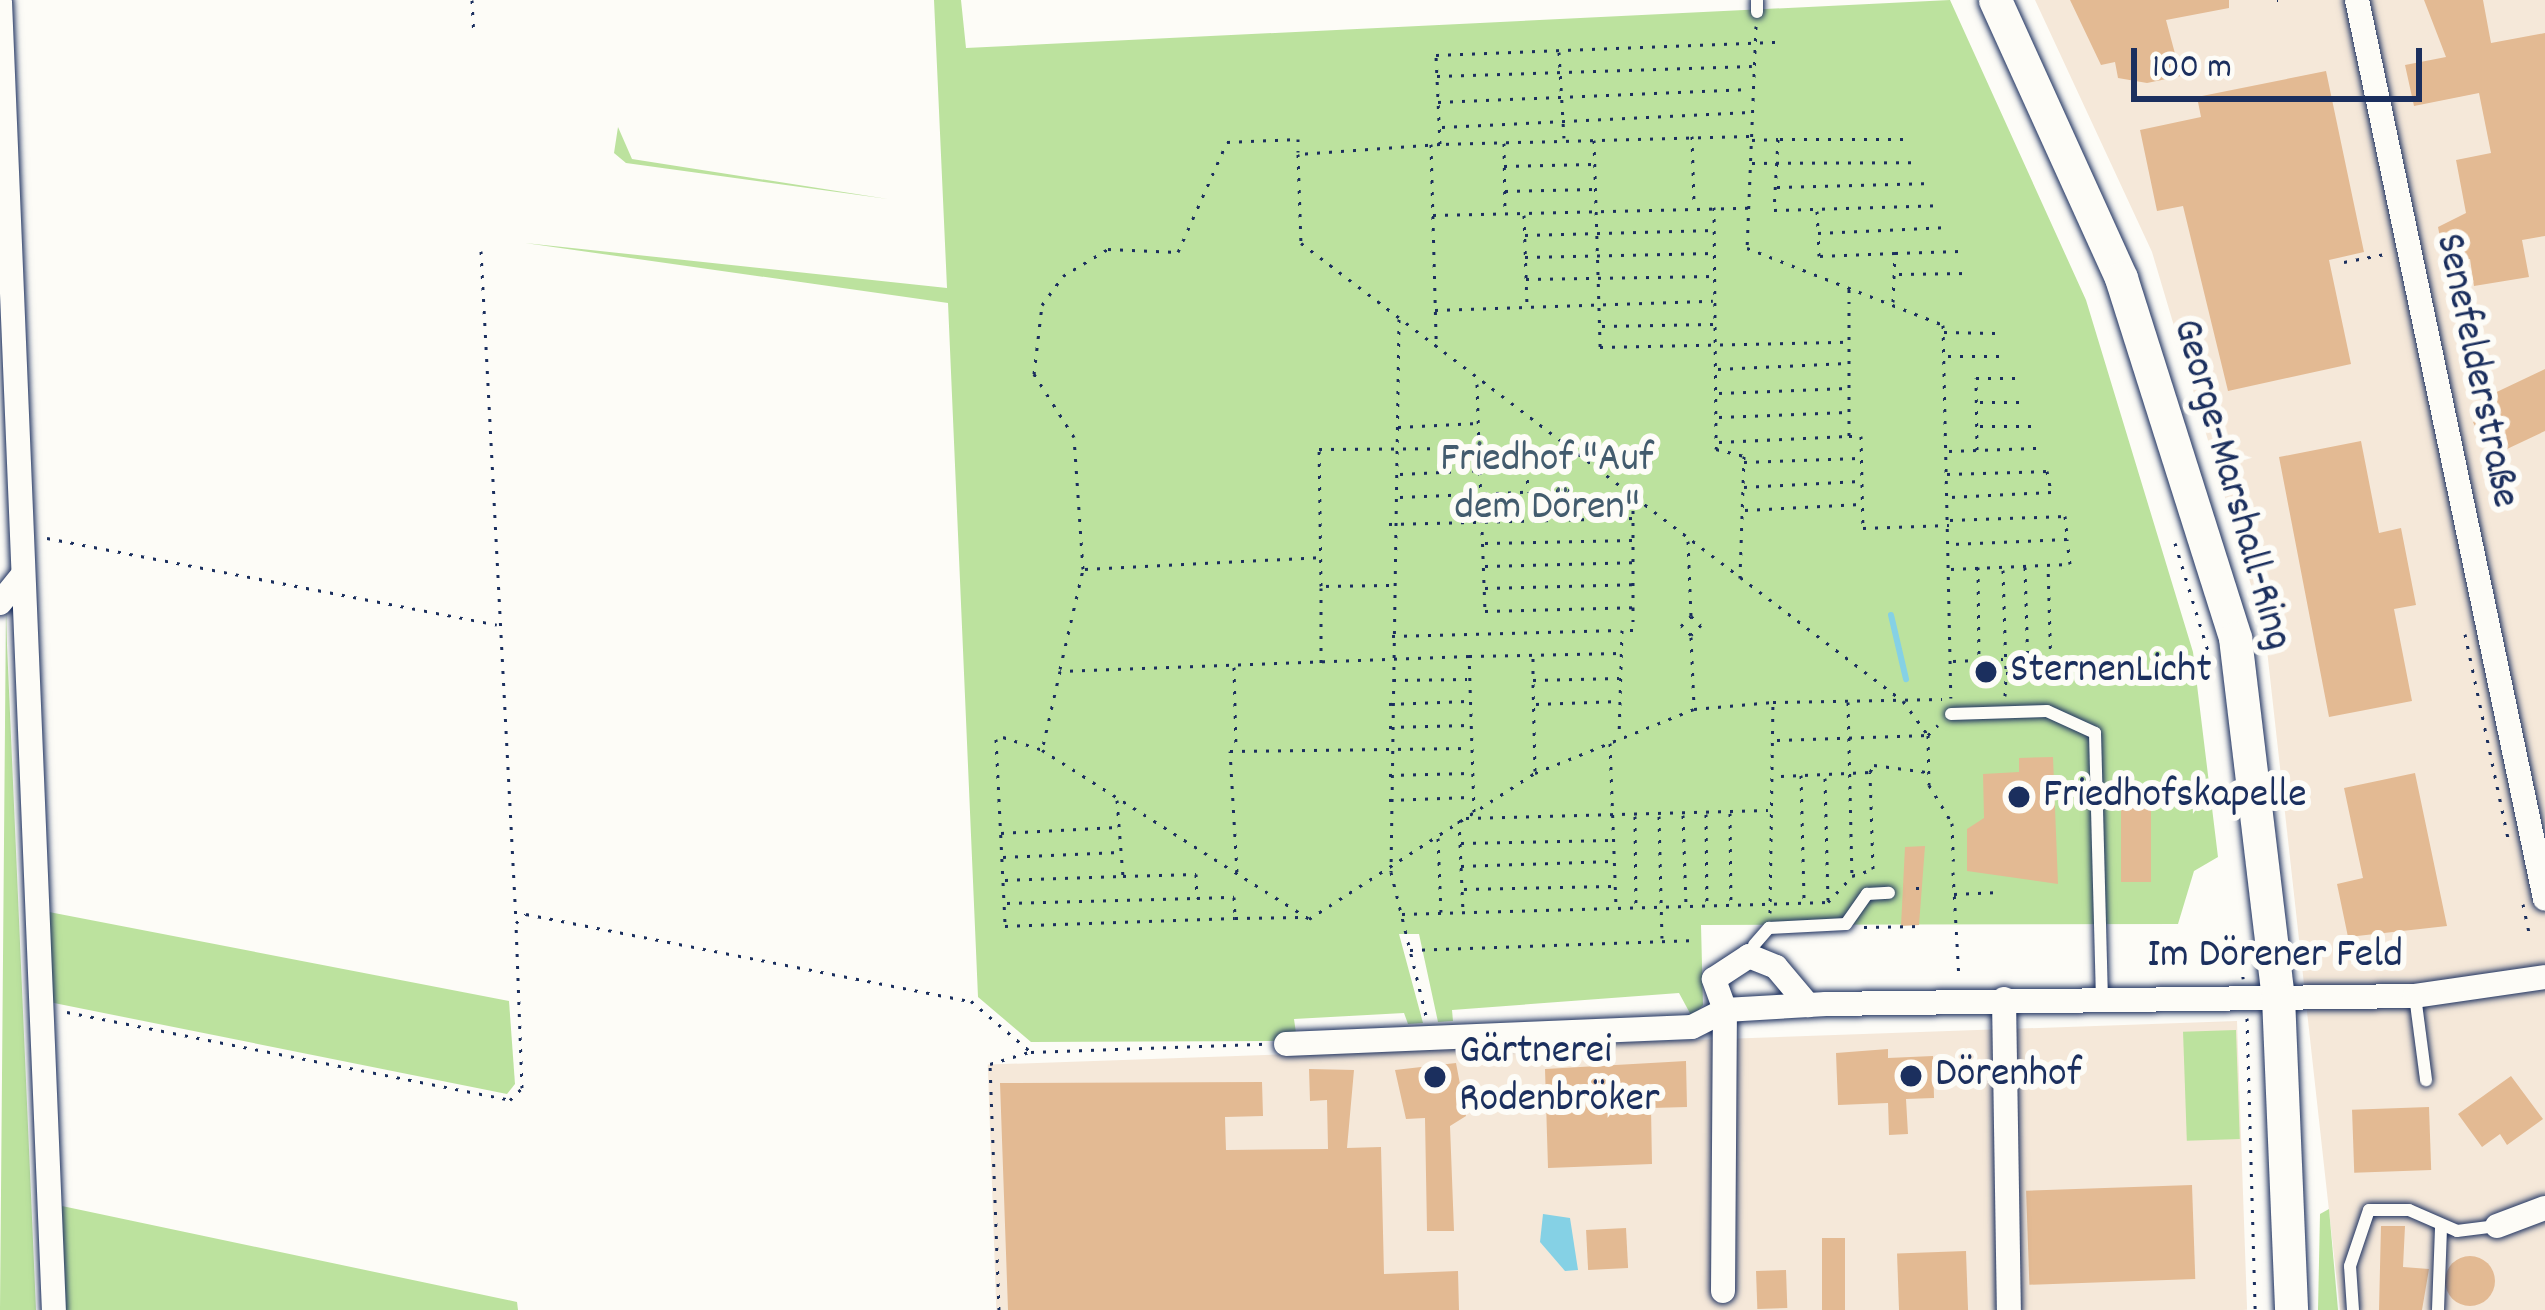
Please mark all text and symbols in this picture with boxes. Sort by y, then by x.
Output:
scale bar [2137,24,2428,98]
text: 100 m [2152,43,2232,95]
street label: Senefelderstraße [2421,229,2529,513]
street label: George-Marshall-Ring [2159,314,2301,656]
park label: Friedhof "Auf dem Dören" [1440,436,1654,534]
place label: SternenLicht [2010,647,2212,697]
marker: SternenLicht [1973,659,1999,685]
place label: Friedhofskapelle [2043,772,2307,822]
marker: Friedhofskapelle [2006,784,2032,810]
street label: Im Dörener Feld [2147,932,2403,982]
place label: Gärtnerei Rodenbröker [1459,1028,1659,1126]
place label: Dörenhof [1935,1051,2082,1101]
marker: Dörenhof [1898,1063,1924,1089]
marker: Gärtnerei Rodenbröker [1422,1064,1448,1090]

